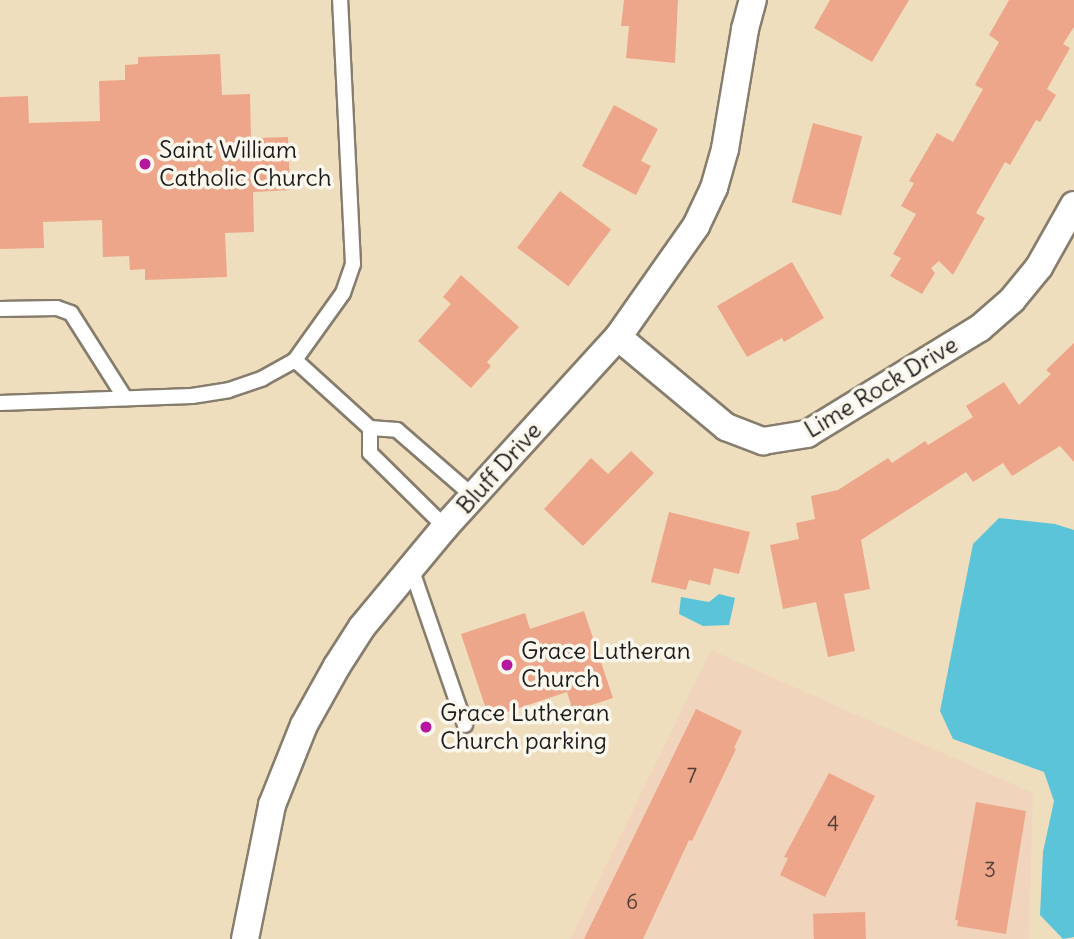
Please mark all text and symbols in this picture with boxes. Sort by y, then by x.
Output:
place label: Saint William Catholic Church [159,136,332,192]
marker: Saint William Catholic Church [137,156,153,172]
street label: Lime Rock Drive [799,330,963,444]
street label: Bluff Drive [450,416,548,520]
place label: Grace Lutheran Church [521,637,691,693]
marker: Grace Lutheran Church [499,657,515,673]
place label: Grace Lutheran Church parking [440,699,610,755]
marker: Grace Lutheran Church parking [418,719,434,735]
house number: 7 [687,763,697,789]
house number: 4 [827,811,839,837]
house number: 3 [984,857,996,883]
house number: 6 [626,889,638,915]

